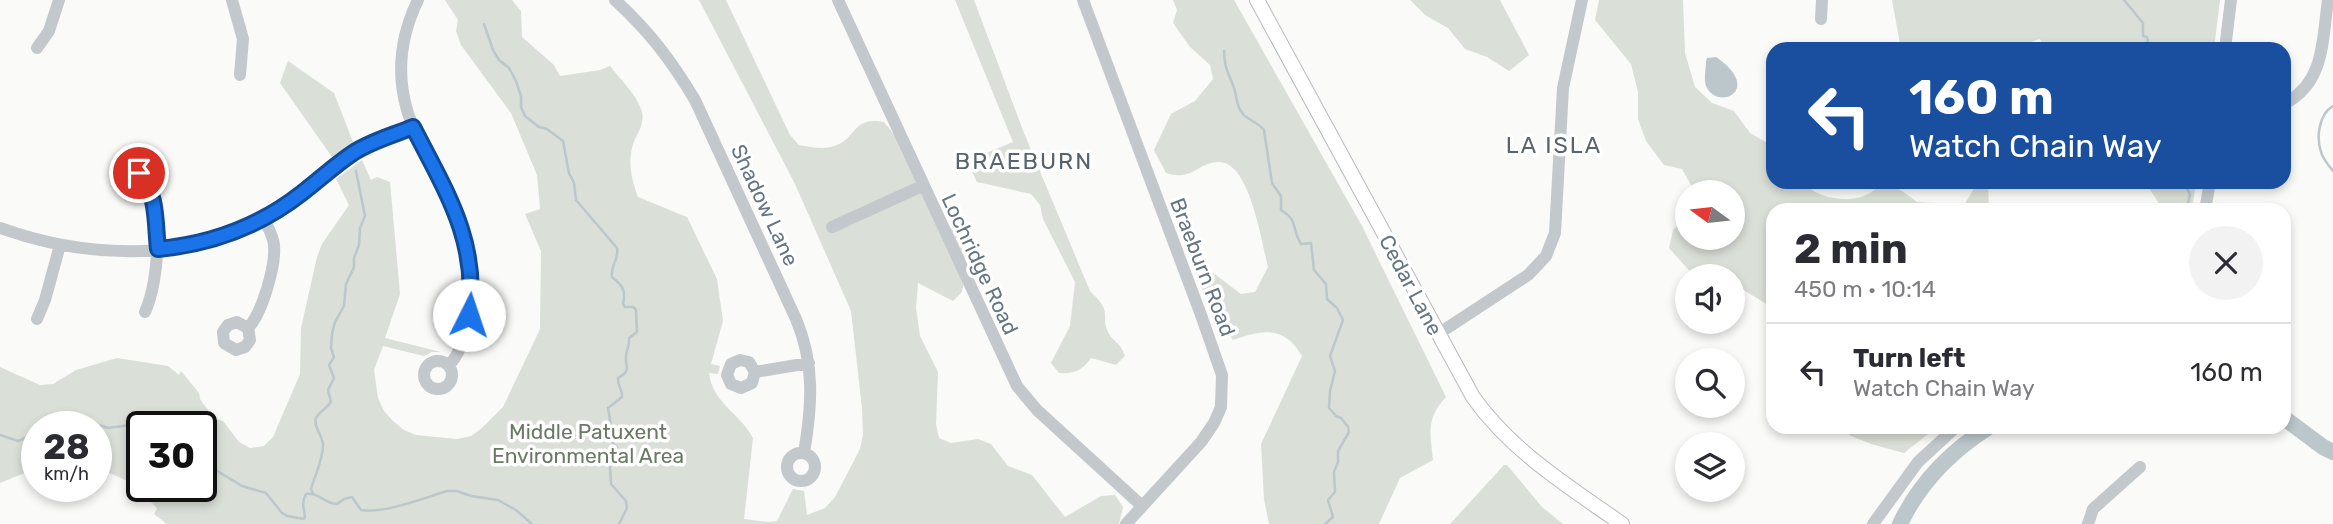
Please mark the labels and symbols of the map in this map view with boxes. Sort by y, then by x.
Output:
district label: LA ISLA [1506,131,1602,159]
street label: Shadow Lane [726,140,804,270]
pin [109,143,169,203]
district label: BRAEBURN [955,147,1093,175]
north arrow [1675,180,1745,250]
street label: Lochridge Road [936,189,1024,339]
street label: Braeburn Road [1165,194,1241,340]
street label: Cedar Lane [1374,230,1448,340]
position arrow [432,278,506,352]
speed limit sign: 30 [126,411,217,502]
park label: Middle Patuxent Environmental Area [492,419,684,468]

